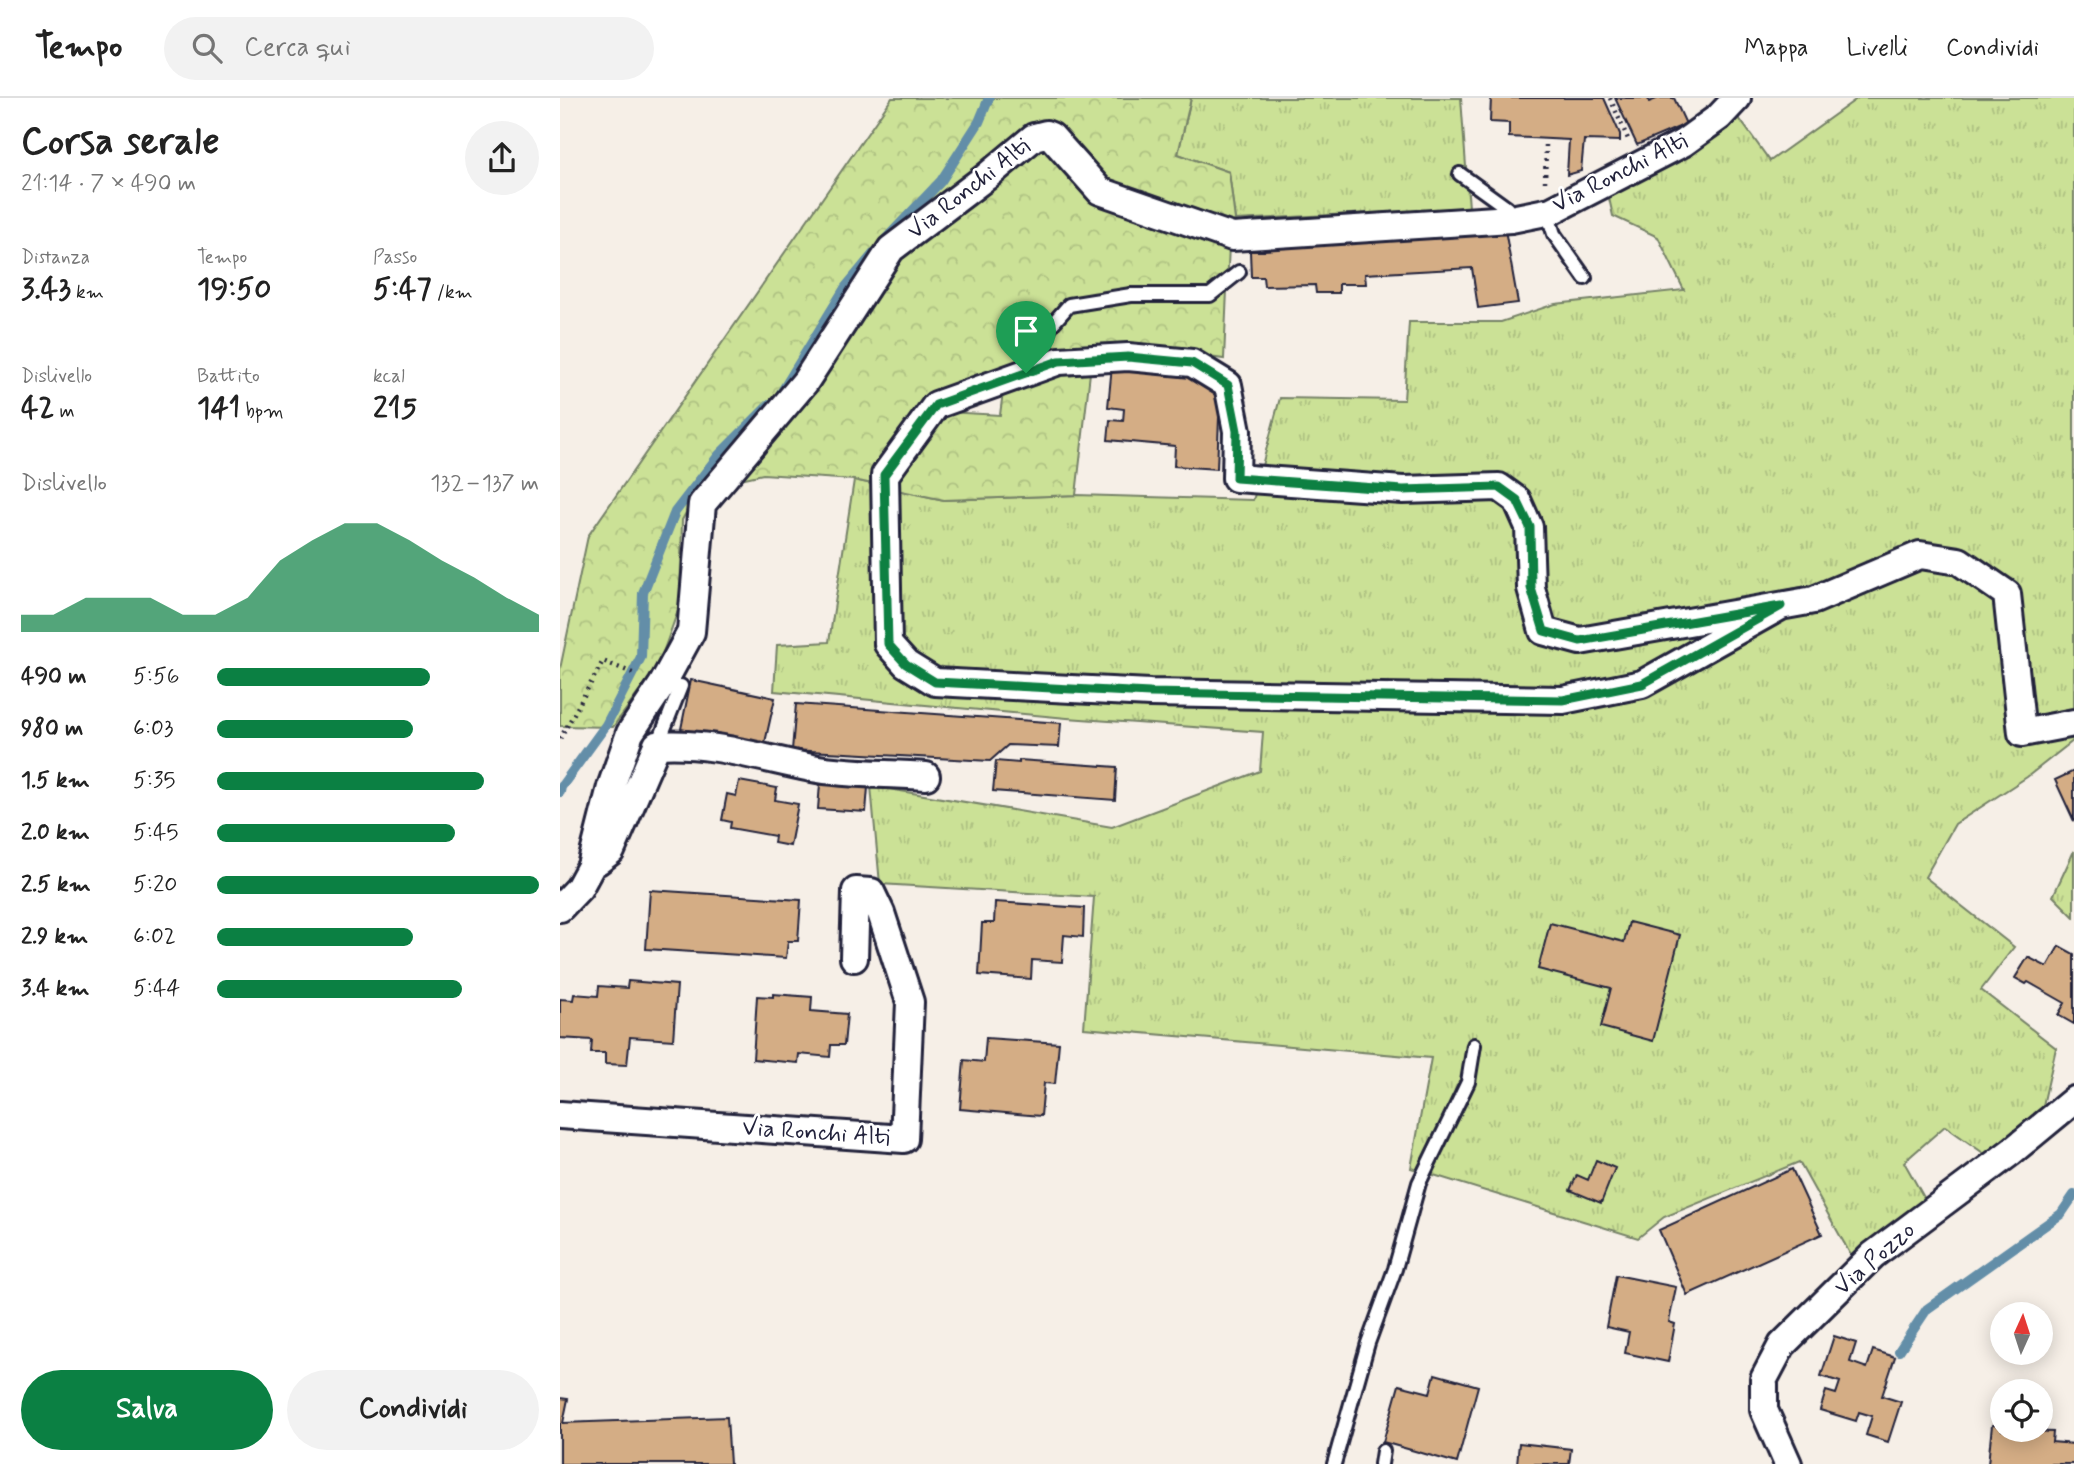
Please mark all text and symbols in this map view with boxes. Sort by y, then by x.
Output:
search box [164,17,654,80]
text: Tempo [35,26,122,70]
icon: search [188,29,226,67]
text: Cerca qui [244,31,351,65]
text: Mappa [1744,33,1808,64]
text: Livelli [1846,33,1908,64]
text: Condividi [1946,33,2039,64]
text: Corsa serale [21,118,220,167]
button: share [465,121,539,195]
street label: Via Ronchi Alti [1547,126,1693,220]
street label: Via Ronchi Alti [901,131,1037,247]
text: 21:14 · 7 × 490 m [21,169,196,199]
text: Distanza [21,245,90,270]
text: Tempo [197,245,247,270]
text: Passo [373,245,417,270]
text: 3.43 [21,270,71,309]
text: 19:50 [197,270,271,309]
text: 5:47 [373,270,432,309]
text: km [71,280,104,305]
text: /km [432,280,473,305]
pin [996,301,1056,373]
icon: arrive [1007,312,1045,350]
text: Dislivello [21,364,92,389]
text: Battito [197,364,260,389]
text: kcal [373,364,405,389]
text: 42 [21,389,54,428]
text: 141 [197,389,240,428]
text: 215 [373,389,417,428]
text: m [54,399,75,424]
text: bpm [240,399,284,424]
text: Dislivello [21,469,107,499]
text: 132–137 m [430,469,539,499]
text: 490 m [21,662,86,692]
text: 5:56 [133,662,179,692]
text: 980 m [21,714,83,744]
text: 6:03 [133,714,174,744]
text: 1.5 km [21,766,90,796]
text: 5:35 [133,766,176,796]
text: 2.0 km [21,818,90,848]
text: 5:45 [133,818,179,848]
text: 2.5 km [21,870,91,900]
text: 5:20 [133,870,177,900]
text: 2.9 km [21,922,88,952]
text: 6:02 [133,922,176,952]
text: 3.4 km [21,974,89,1004]
text: 5:44 [133,974,180,1004]
street label: Via Ronchi Alti [741,1112,891,1154]
street label: Via Pozzo [1828,1215,1922,1303]
north arrow [1990,1302,2053,1365]
map controls [1990,1302,2053,1442]
button: Salva [21,1370,273,1450]
button: Condividi [287,1370,539,1450]
button: locate [1990,1379,2053,1442]

